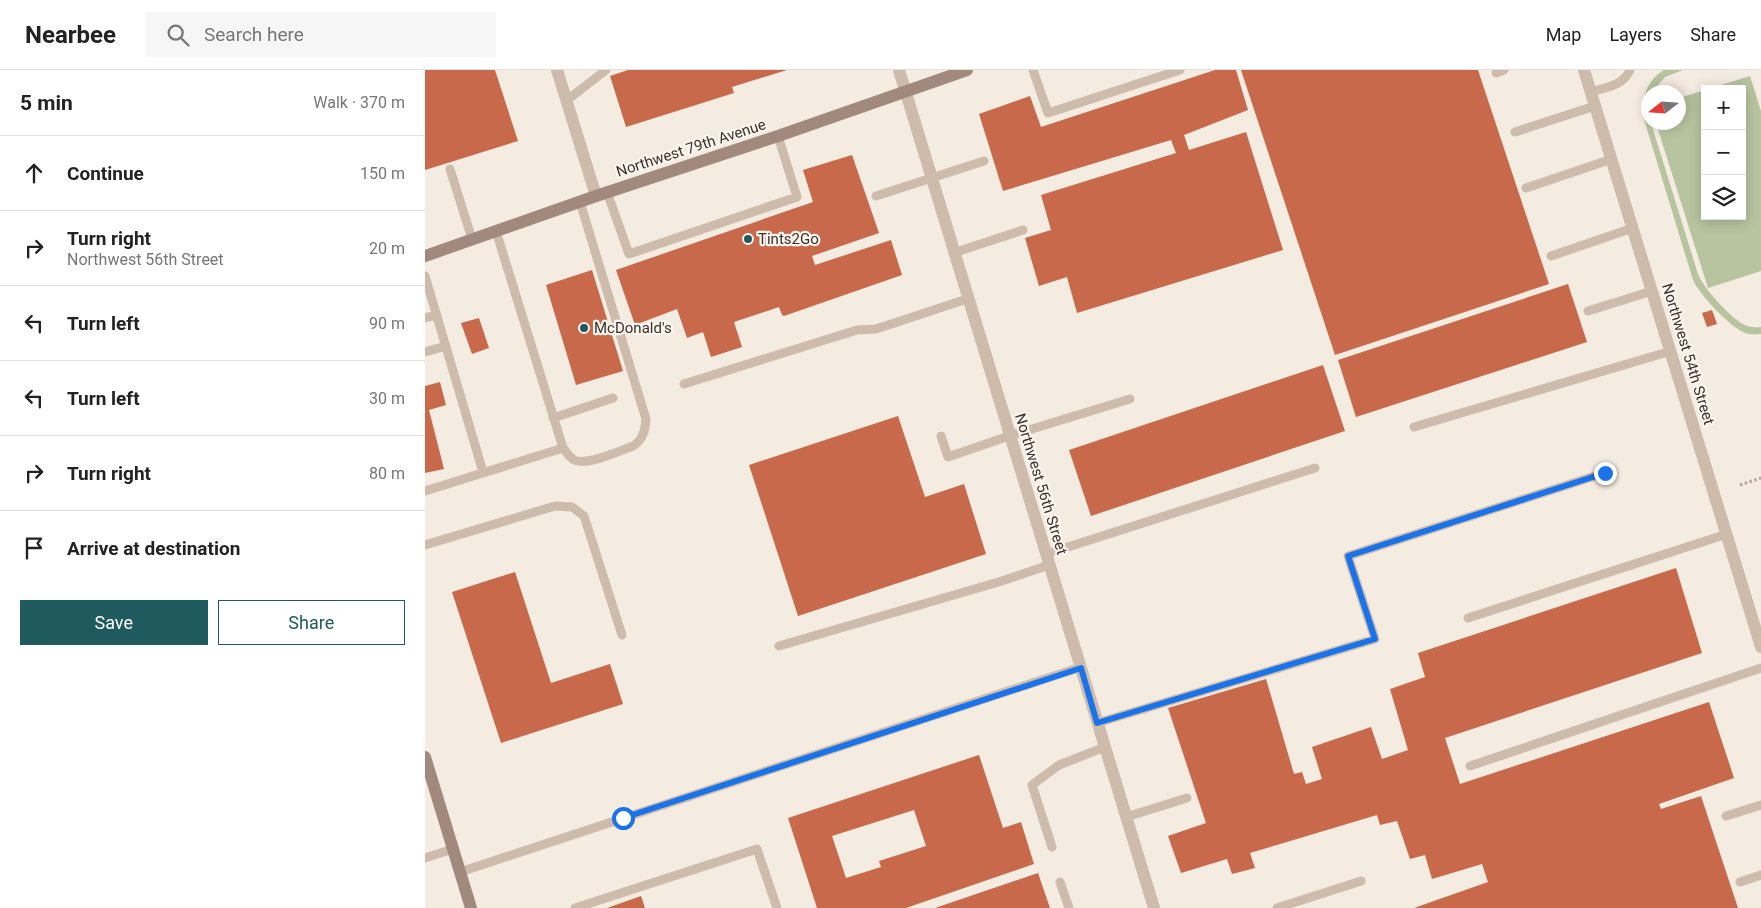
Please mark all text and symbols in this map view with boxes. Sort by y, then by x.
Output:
search box [146,12,496,57]
text: Nearbee [25,21,116,49]
icon: search [164,21,192,49]
text: Search here [204,23,304,46]
text: Map [1546,24,1581,45]
text: Layers [1609,24,1662,45]
text: Share [1690,24,1736,45]
north arrow [1641,85,1686,130]
map controls [1701,85,1746,220]
button: + [1701,85,1746,130]
text: 5 min [20,91,73,115]
text: Walk · 370 m [313,93,405,112]
street label: Northwest 79th Avenue [614,115,768,181]
button: − [1701,130,1746,175]
icon: ahead [20,159,48,187]
text: Continue [67,162,144,185]
text: 150 m [360,164,405,183]
button: layers [1701,175,1746,220]
text: Turn right [67,227,151,250]
place label: Tints2Go [758,230,819,248]
marker: Tints2Go [742,233,754,245]
icon: right [20,234,48,262]
text: 20 m [369,239,405,258]
text: Northwest 56th Street [67,250,224,269]
street label: Northwest 54th Street [1658,281,1718,427]
icon: left [20,309,48,337]
text: Turn left [67,312,140,335]
text: 90 m [369,314,405,333]
place label: McDonald's [594,319,672,337]
marker: McDonald's [578,322,590,334]
icon: left [20,384,48,412]
text: Turn left [67,387,140,410]
text: 30 m [369,389,405,408]
street label: Northwest 56th Street [1011,411,1071,557]
icon: right [20,459,48,487]
text: Turn right [67,462,151,485]
route end [1594,462,1617,485]
text: 80 m [369,464,405,483]
icon: arrive [20,534,48,562]
text: Arrive at destination [67,537,240,560]
button: Save [20,600,208,645]
button: Share [218,600,405,645]
route start [612,807,635,830]

